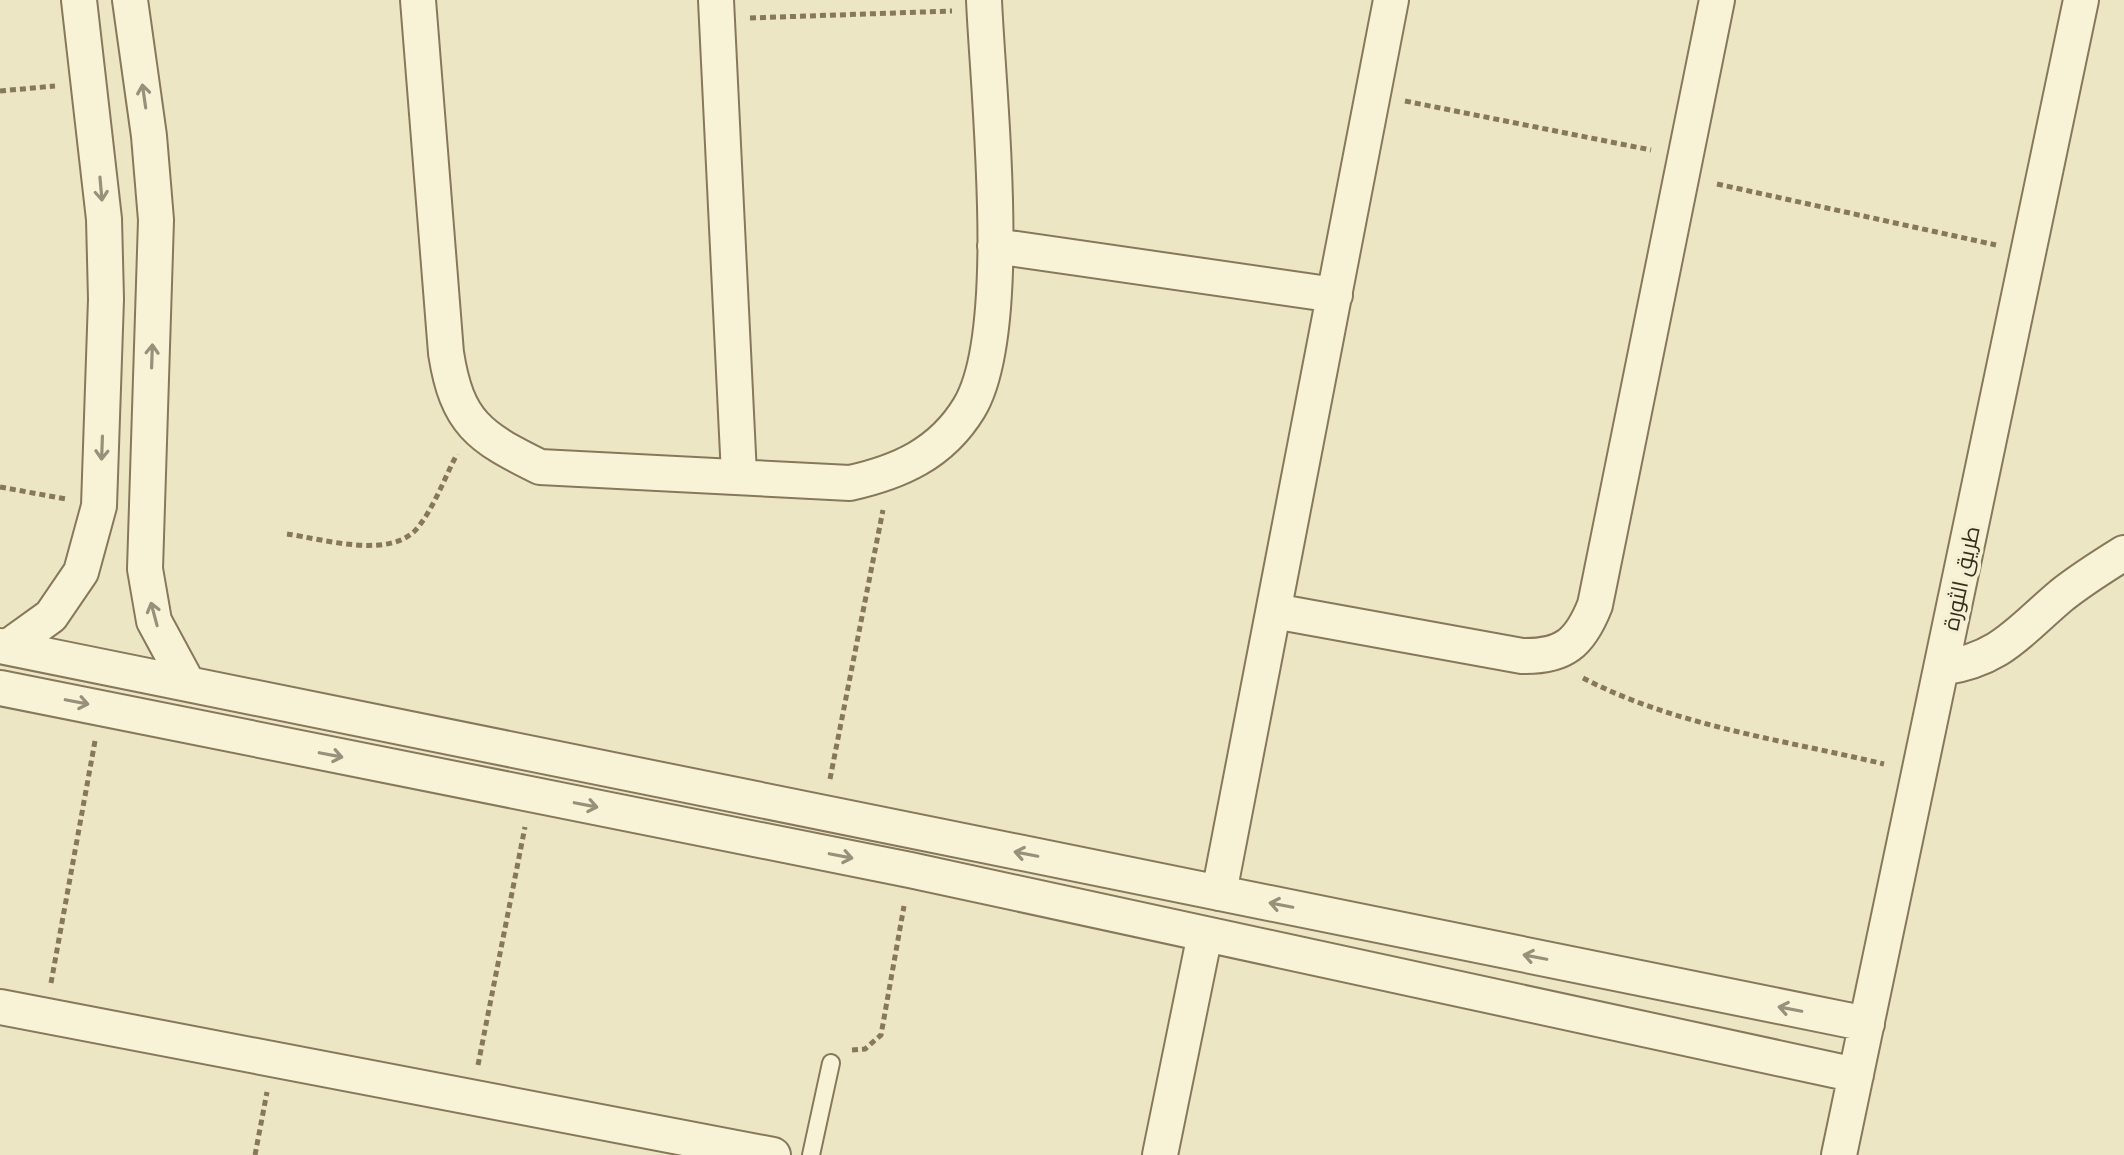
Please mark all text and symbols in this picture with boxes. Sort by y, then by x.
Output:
one-way arrow [136,84,151,109]
one-way arrow [94,175,109,202]
one-way arrow [144,343,159,370]
one-way arrow [95,434,110,461]
street label: طريق الثورة [1934,523,1986,633]
one-way arrow [146,602,161,628]
one-way arrow [63,696,89,711]
one-way arrow [318,748,344,763]
one-way arrow [573,798,599,813]
one-way arrow [1013,846,1039,861]
one-way arrow [828,849,854,864]
one-way arrow [1268,897,1294,912]
one-way arrow [1523,949,1549,964]
one-way arrow [1778,1000,1804,1015]

